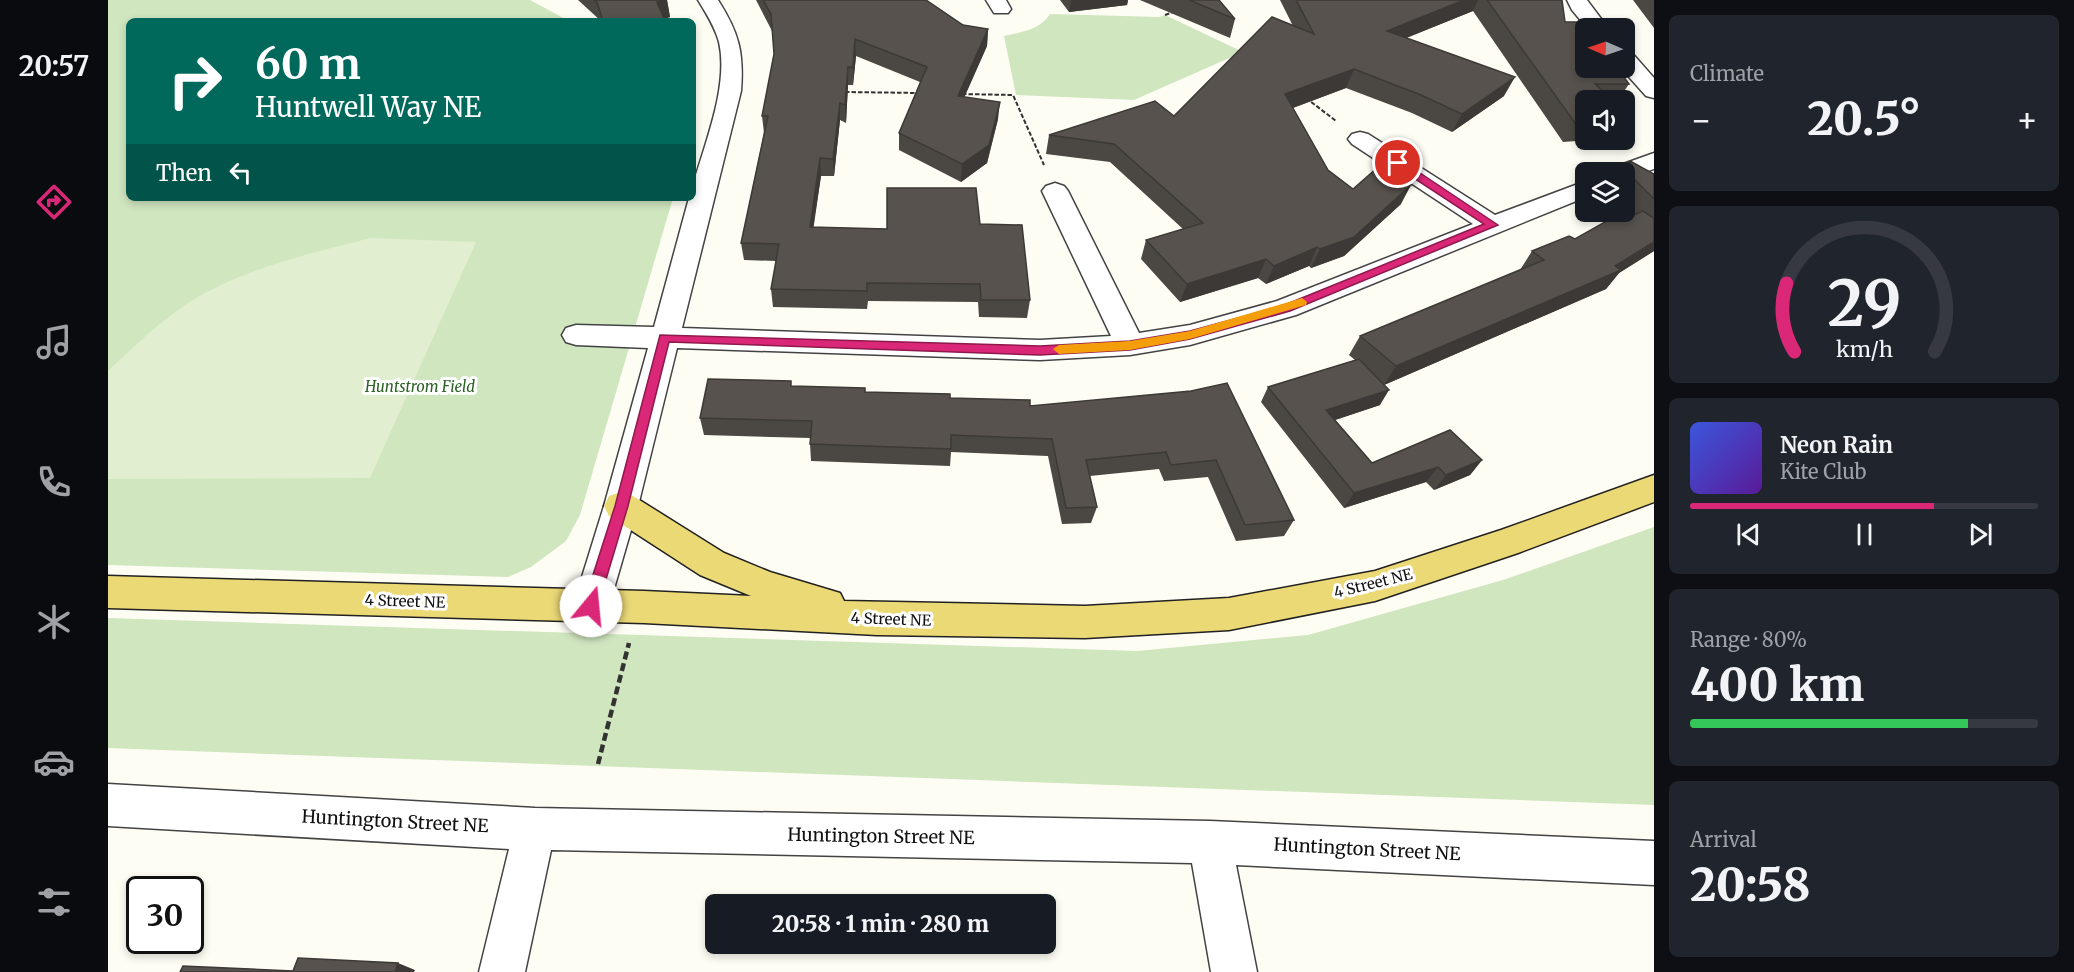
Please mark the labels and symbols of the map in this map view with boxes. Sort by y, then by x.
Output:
north arrow [1575,18,1635,78]
pin [1372,137,1423,188]
park label: Huntstrom Field [364,377,475,396]
street label: 4 Street NE [1332,564,1415,602]
position arrow [559,574,623,638]
street label: 4 Street NE [364,590,446,612]
street label: 4 Street NE [850,608,932,630]
street label: Huntington Street NE [301,805,490,837]
street label: Huntington Street NE [787,823,975,849]
street label: Huntington Street NE [1273,833,1462,865]
speed limit sign: 30 [126,876,204,954]

